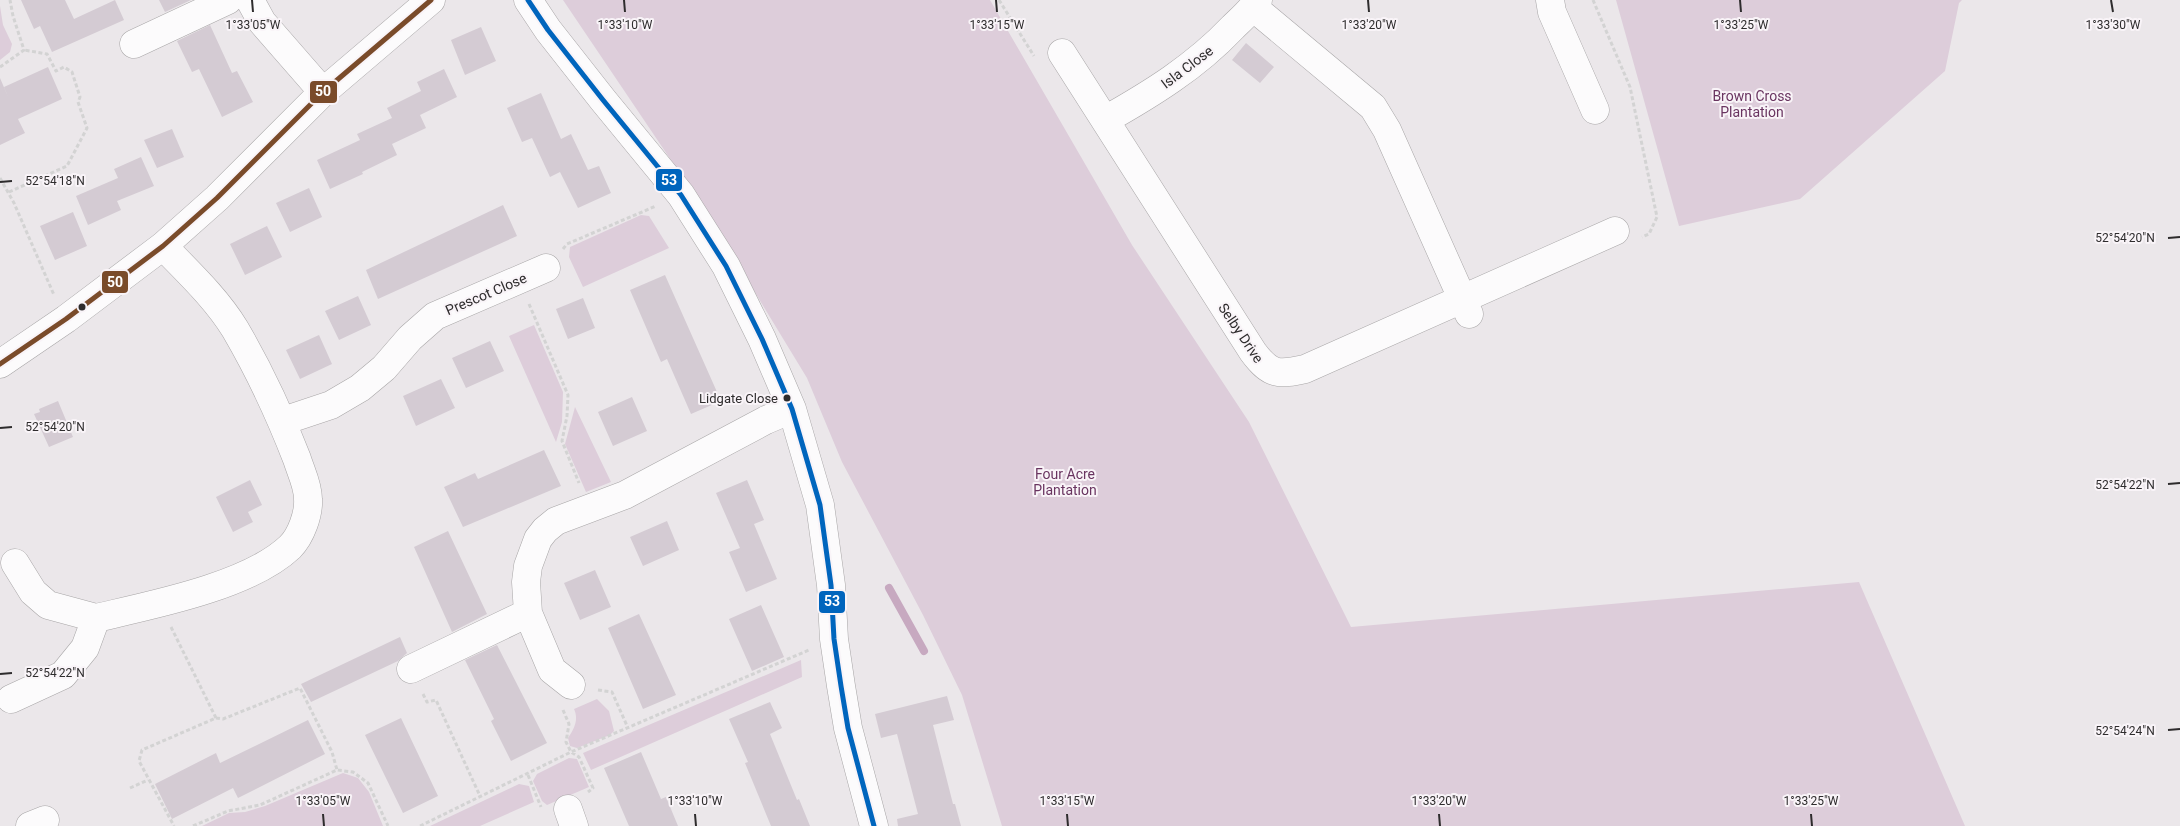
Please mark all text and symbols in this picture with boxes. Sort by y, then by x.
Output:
text: 1°33'05"W [226,18,281,32]
text: 1°33'10"W [598,18,653,32]
text: 1°33'15"W [970,18,1025,32]
text: 1°33'20"W [1342,18,1397,32]
text: 1°33'25"W [1714,18,1769,32]
text: 1°33'30"W [2086,18,2141,32]
street label: Isla Close [1158,42,1216,92]
line badge: 50 [309,80,338,104]
text: 50 [315,83,331,99]
park label: Brown Cross Plantation [1712,88,1792,120]
line badge: 53 [655,168,683,192]
text: 53 [661,172,677,188]
text: 52°54'18"N [25,174,85,188]
text: 52°54'20"N [2095,231,2155,245]
line badge: 50 [101,270,129,294]
street label: Prescot Close [443,270,529,318]
text: 50 [107,274,123,290]
street label: Selby Drive [1215,300,1267,366]
unlabelled marker [77,302,87,312]
place label: Lidgate Close [699,391,778,406]
marker: Lidgate Close [782,393,792,403]
text: 52°54'20"N [25,420,85,434]
park label: Four Acre Plantation [1033,466,1097,498]
text: 52°54'22"N [2095,478,2155,492]
line badge: 53 [818,590,846,614]
text: 53 [824,593,840,609]
text: 52°54'22"N [25,666,85,680]
text: 52°54'24"N [2095,724,2155,738]
text: 1°33'05"W [296,794,351,808]
text: 1°33'10"W [668,794,723,808]
text: 1°33'15"W [1040,794,1095,808]
text: 1°33'20"W [1412,794,1467,808]
text: 1°33'25"W [1784,794,1839,808]

